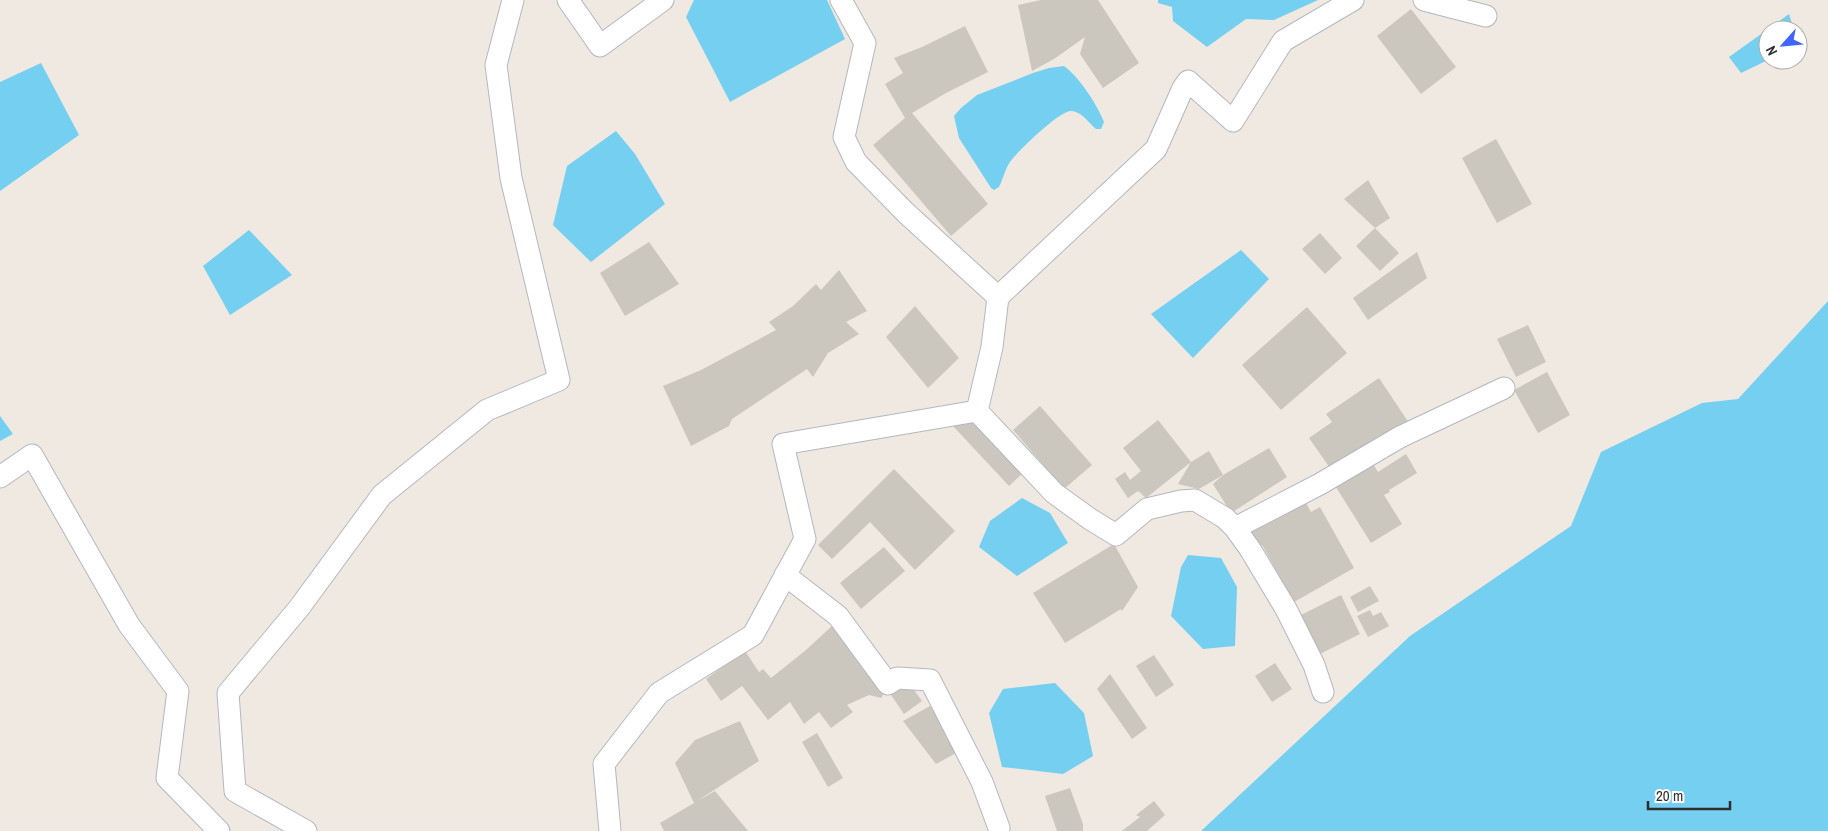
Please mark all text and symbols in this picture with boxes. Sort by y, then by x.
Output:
north arrow [1758,20,1808,70]
text: N [1762,43,1781,59]
scale bar [1648,778,1730,810]
text: 20 m [1656,785,1683,806]

